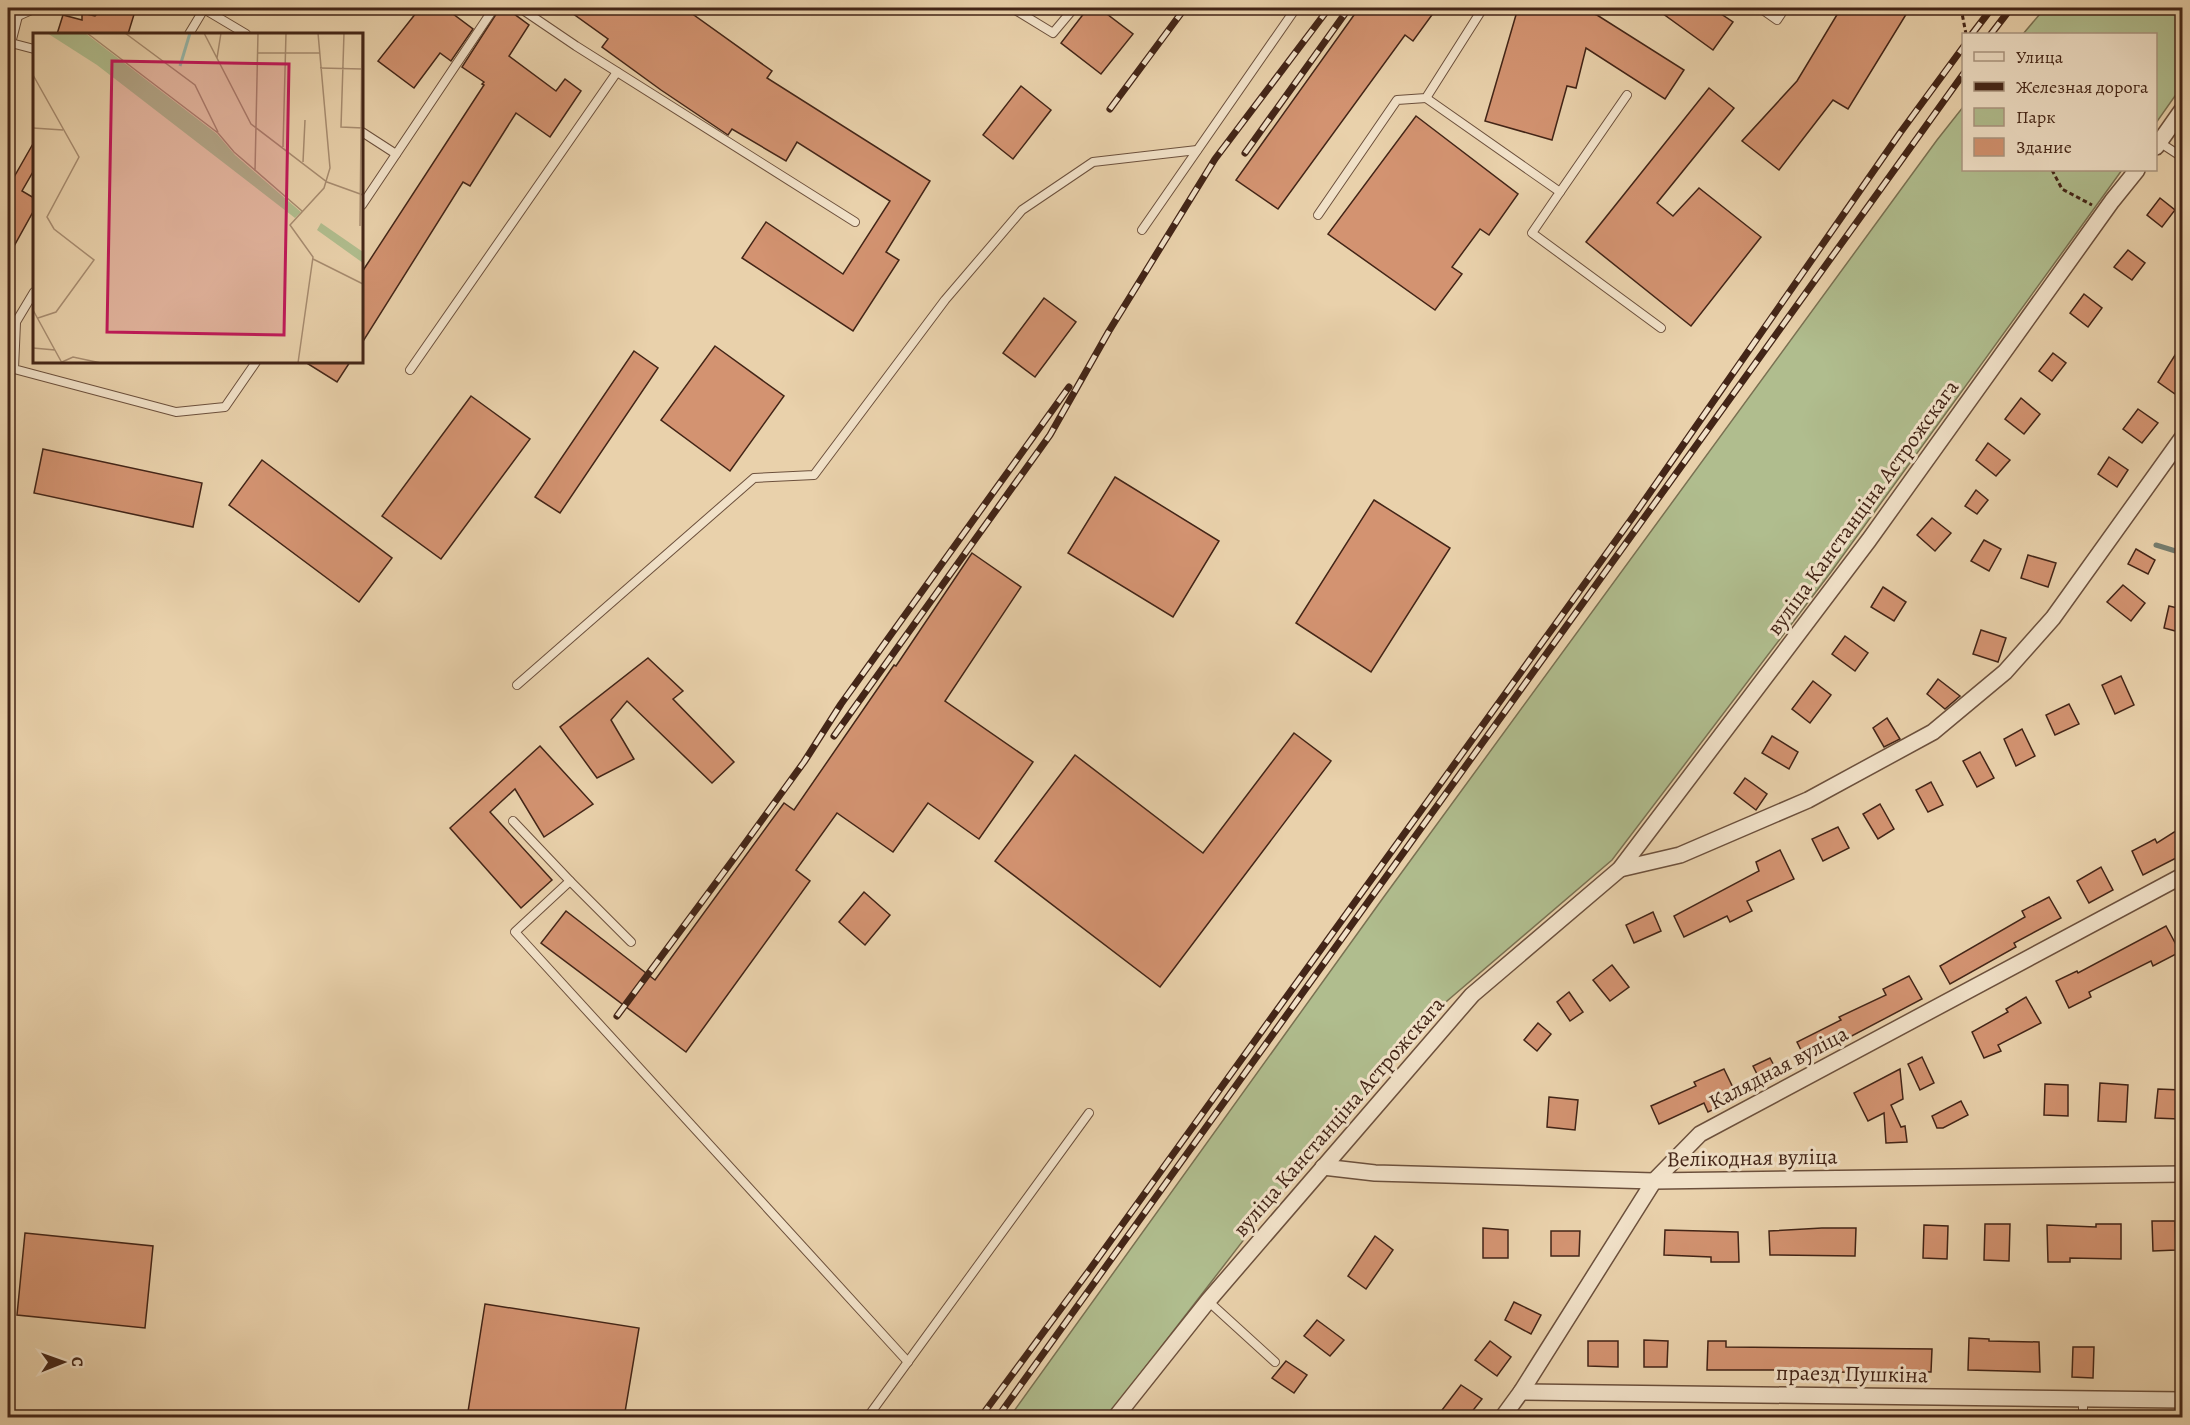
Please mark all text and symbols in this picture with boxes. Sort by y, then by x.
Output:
inset map [33,33,363,363]
legend [1962,33,2157,171]
text: Улица [2016,45,2064,69]
text: Железная дорога [2016,75,2149,99]
text: Парк [2016,105,2056,129]
text: Здание [2016,135,2072,159]
street label: вуліца Канстанціна Астрожскага [1760,373,1966,641]
street label: вуліца Канстанціна Астрожскага [1226,990,1452,1243]
street label: Калядная вуліца [1703,1018,1854,1117]
street label: Велікодная вуліца [1666,1141,1839,1174]
north arrow [33,1332,93,1392]
text: С [66,1357,88,1367]
street label: праезд Пушкіна [1776,1358,1929,1390]

